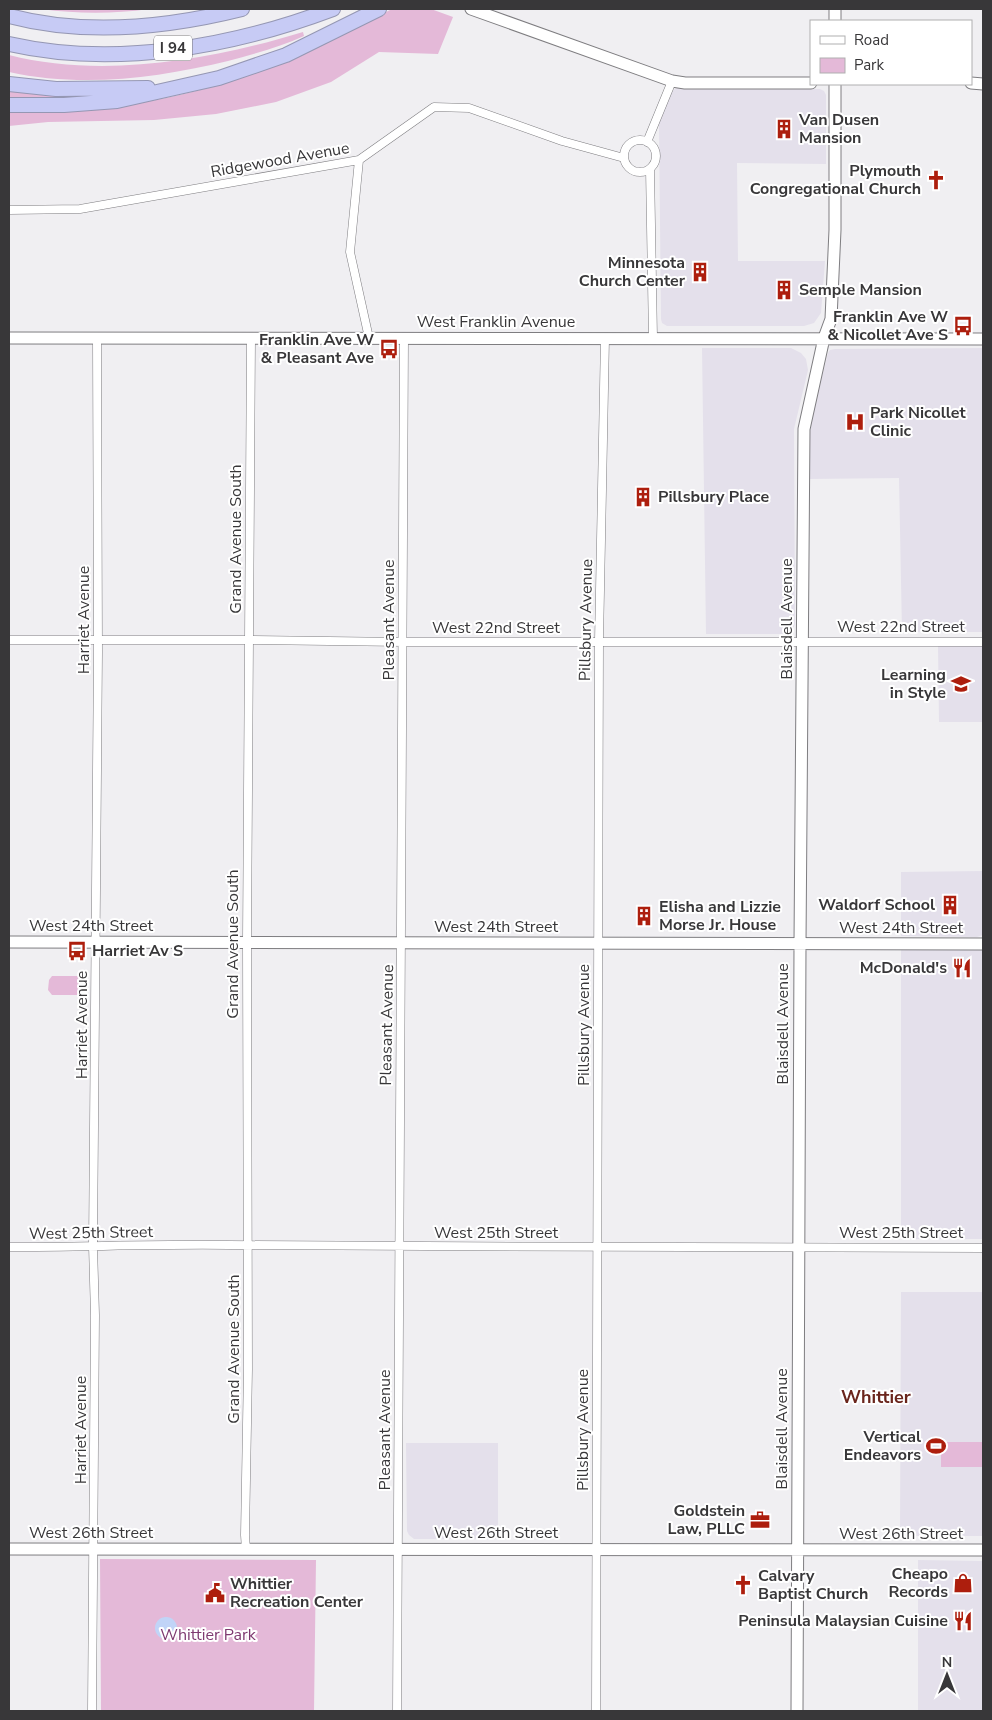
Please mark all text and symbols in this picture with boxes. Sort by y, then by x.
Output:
legend [810,20,972,85]
text: Road [854,30,889,50]
road number: I 94 [154,36,192,60]
text: Park [854,55,884,75]
place label: Van Dusen Mansion [798,109,879,149]
building icon: Van Dusen Mansion [773,118,795,140]
street label: Ridgewood Avenue [209,137,351,183]
place label: Plymouth Congregational Church [750,160,921,200]
church icon: Plymouth Congregational Church [925,169,947,191]
place label: Minnesota Church Center [579,252,686,292]
building icon: Minnesota Church Center [689,261,711,283]
building icon: Semple Mansion [773,279,795,301]
place label: Semple Mansion [799,279,922,301]
place label: Franklin Ave W & Nicollet Ave S [827,306,948,346]
street label: West Franklin Avenue [417,311,575,333]
bus stop icon: Franklin Ave W & Nicollet Ave S [952,315,974,337]
place label: Franklin Ave W & Pleasant Ave [259,329,374,369]
bus stop icon: Franklin Ave W & Pleasant Ave [378,338,400,360]
place label: Park Nicollet Clinic [870,402,966,442]
hospital icon: Park Nicollet Clinic [844,411,866,433]
street label: Grand Avenue South [225,464,247,614]
building icon: Pillsbury Place [632,486,654,508]
place label: Pillsbury Place [658,486,769,508]
street label: Blaisdell Avenue [776,558,798,680]
street label: Pleasant Avenue [378,559,400,681]
street label: Pillsbury Avenue [574,559,598,681]
street label: Harriet Avenue [73,566,95,674]
street label: West 22nd Street [837,616,965,638]
street label: West 22nd Street [432,617,560,639]
place label: Learning in Style [881,664,946,704]
school or university icon: Learning in Style [950,673,972,695]
street label: Grand Avenue South [222,869,244,1019]
place label: Waldorf School [818,894,935,916]
building icon: Waldorf School [939,894,961,916]
place label: Elisha and Lizzie Morse Jr. House [659,896,781,936]
building icon: Elisha and Lizzie Morse Jr. House [633,905,655,927]
street label: West 24th Street [29,915,153,937]
street label: West 24th Street [434,916,558,938]
street label: West 24th Street [839,917,963,939]
bus stop icon: Harriet Av S [66,940,88,962]
place label: Harriet Av S [92,940,183,962]
place label: McDonald's [860,957,947,979]
restaurant icon: McDonald's [951,957,973,979]
street label: Blaisdell Avenue [772,963,794,1085]
street label: Pleasant Avenue [375,964,399,1086]
street label: Pillsbury Avenue [573,964,595,1086]
street label: Harriet Avenue [71,971,93,1079]
street label: West 25th Street [29,1221,154,1245]
street label: West 25th Street [434,1222,558,1244]
street label: West 25th Street [839,1222,963,1244]
street label: Grand Avenue South [223,1274,245,1424]
street label: Blaisdell Avenue [771,1368,793,1490]
street label: Pleasant Avenue [374,1369,396,1491]
street label: Pillsbury Avenue [572,1369,594,1491]
street label: Harriet Avenue [70,1376,92,1484]
district label: Whittier [841,1385,911,1409]
place label: Vertical Endeavors [844,1426,921,1466]
sports icon: Vertical Endeavors [925,1435,947,1457]
place label: Goldstein Law, PLLC [667,1500,745,1540]
office icon: Goldstein Law, PLLC [749,1509,771,1531]
street label: West 26th Street [29,1522,153,1544]
street label: West 26th Street [434,1522,558,1544]
street label: West 26th Street [839,1523,963,1545]
place label: Cheapo Records [888,1563,948,1603]
place label: Calvary Baptist Church [758,1565,868,1605]
shop icon: Cheapo Records [952,1572,974,1594]
place label: Whittier Recreation Center [230,1573,364,1613]
church icon: Calvary Baptist Church [732,1574,754,1596]
public building icon: Whittier Recreation Center [204,1582,226,1604]
place label: Peninsula Malaysian Cuisine [738,1610,948,1632]
restaurant icon: Peninsula Malaysian Cuisine [952,1610,974,1632]
park label: Whittier Park [160,1624,257,1646]
north arrow [922,1650,972,1700]
text: N [942,1653,952,1672]

